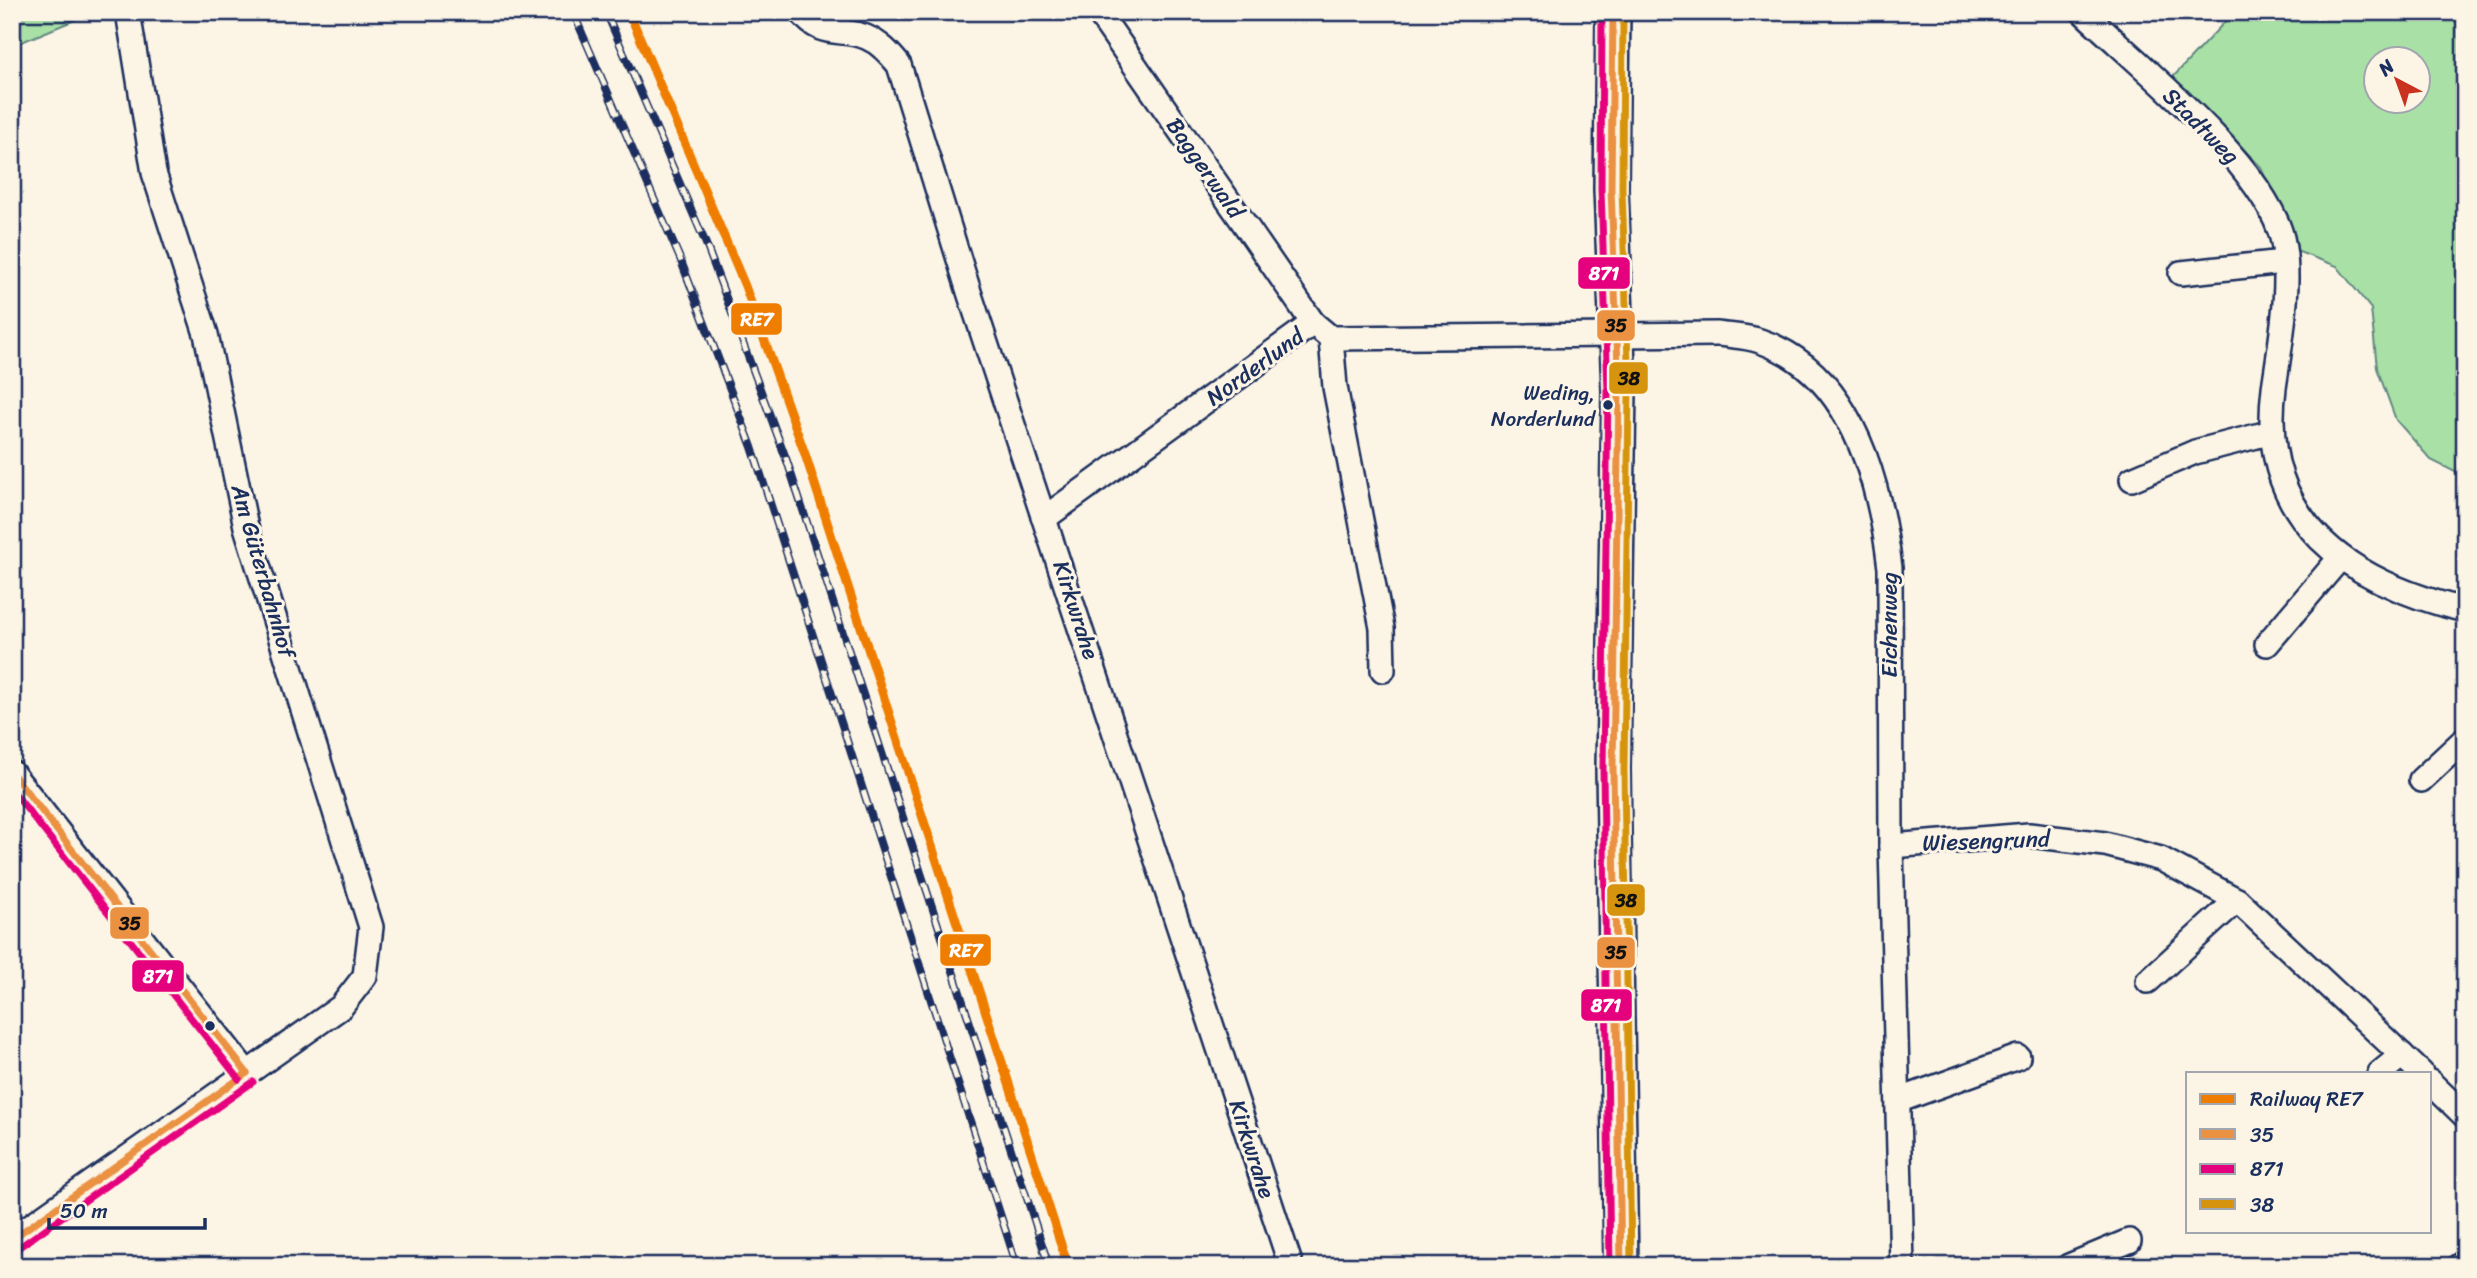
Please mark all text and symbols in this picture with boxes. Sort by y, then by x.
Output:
north arrow [2362,46,2432,116]
text: N [2370,50,2403,85]
street label: Stadtweg [2152,77,2250,175]
street label: Baggerwald [1155,108,1256,229]
line badge: 871 [1577,256,1631,290]
text: 871 [1588,257,1619,290]
line badge: RE7 [730,302,783,336]
text: RE7 [740,303,776,336]
line badge: 35 [1596,309,1636,342]
text: 35 [1604,309,1627,342]
street label: Norderlund [1197,316,1315,417]
line badge: 38 [1608,361,1649,395]
text: 38 [1617,362,1640,395]
place label: Weding, Norderlund [1491,374,1597,438]
marker: Weding, Norderlund [1601,398,1615,412]
street label: Am Güterbahnhof [218,478,308,665]
street label: Kirkwrahe [1041,555,1111,665]
street label: Eichenweg [1869,572,1910,678]
street label: Wiesengrund [1921,818,2052,864]
line badge: 38 [1606,883,1646,917]
text: 38 [1614,884,1637,917]
line badge: 35 [109,906,150,940]
text: 35 [118,907,141,940]
line badge: RE7 [939,933,992,967]
text: RE7 [949,934,985,967]
line badge: 35 [1596,936,1636,969]
text: 35 [1604,936,1627,969]
line badge: 871 [131,959,185,993]
text: 871 [142,960,173,993]
line badge: 871 [1580,988,1633,1022]
text: 871 [1590,989,1621,1022]
unlabelled marker [203,1019,217,1033]
legend [2186,1072,2432,1232]
text: Railway RE7 [2250,1080,2365,1118]
street label: Kirkwrahe [1217,1094,1287,1204]
text: 35 [2250,1116,2275,1154]
text: 871 [2250,1150,2284,1188]
text: 38 [2250,1186,2275,1224]
scale bar [49,1187,205,1231]
text: 50 m [60,1192,108,1230]

